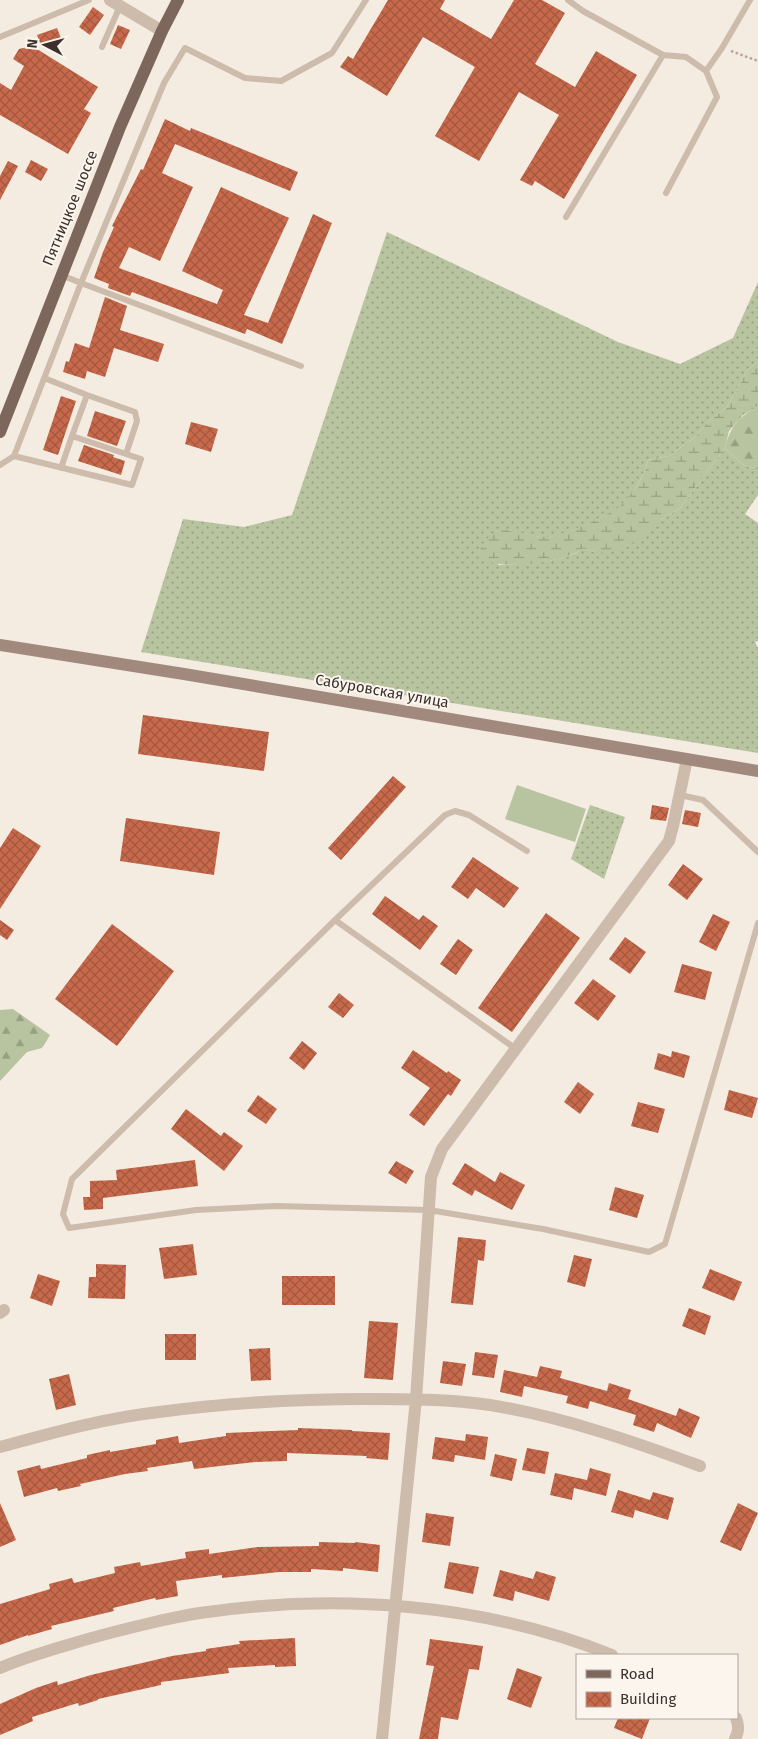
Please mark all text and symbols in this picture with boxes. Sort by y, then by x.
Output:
north arrow [20,20,70,70]
text: N [24,38,42,49]
street label: Пятницкое шоссе [39,148,101,268]
street label: Сабуровская улица [314,670,450,712]
legend [576,1654,738,1719]
text: Road [620,1665,655,1683]
text: Building [620,1690,676,1708]

